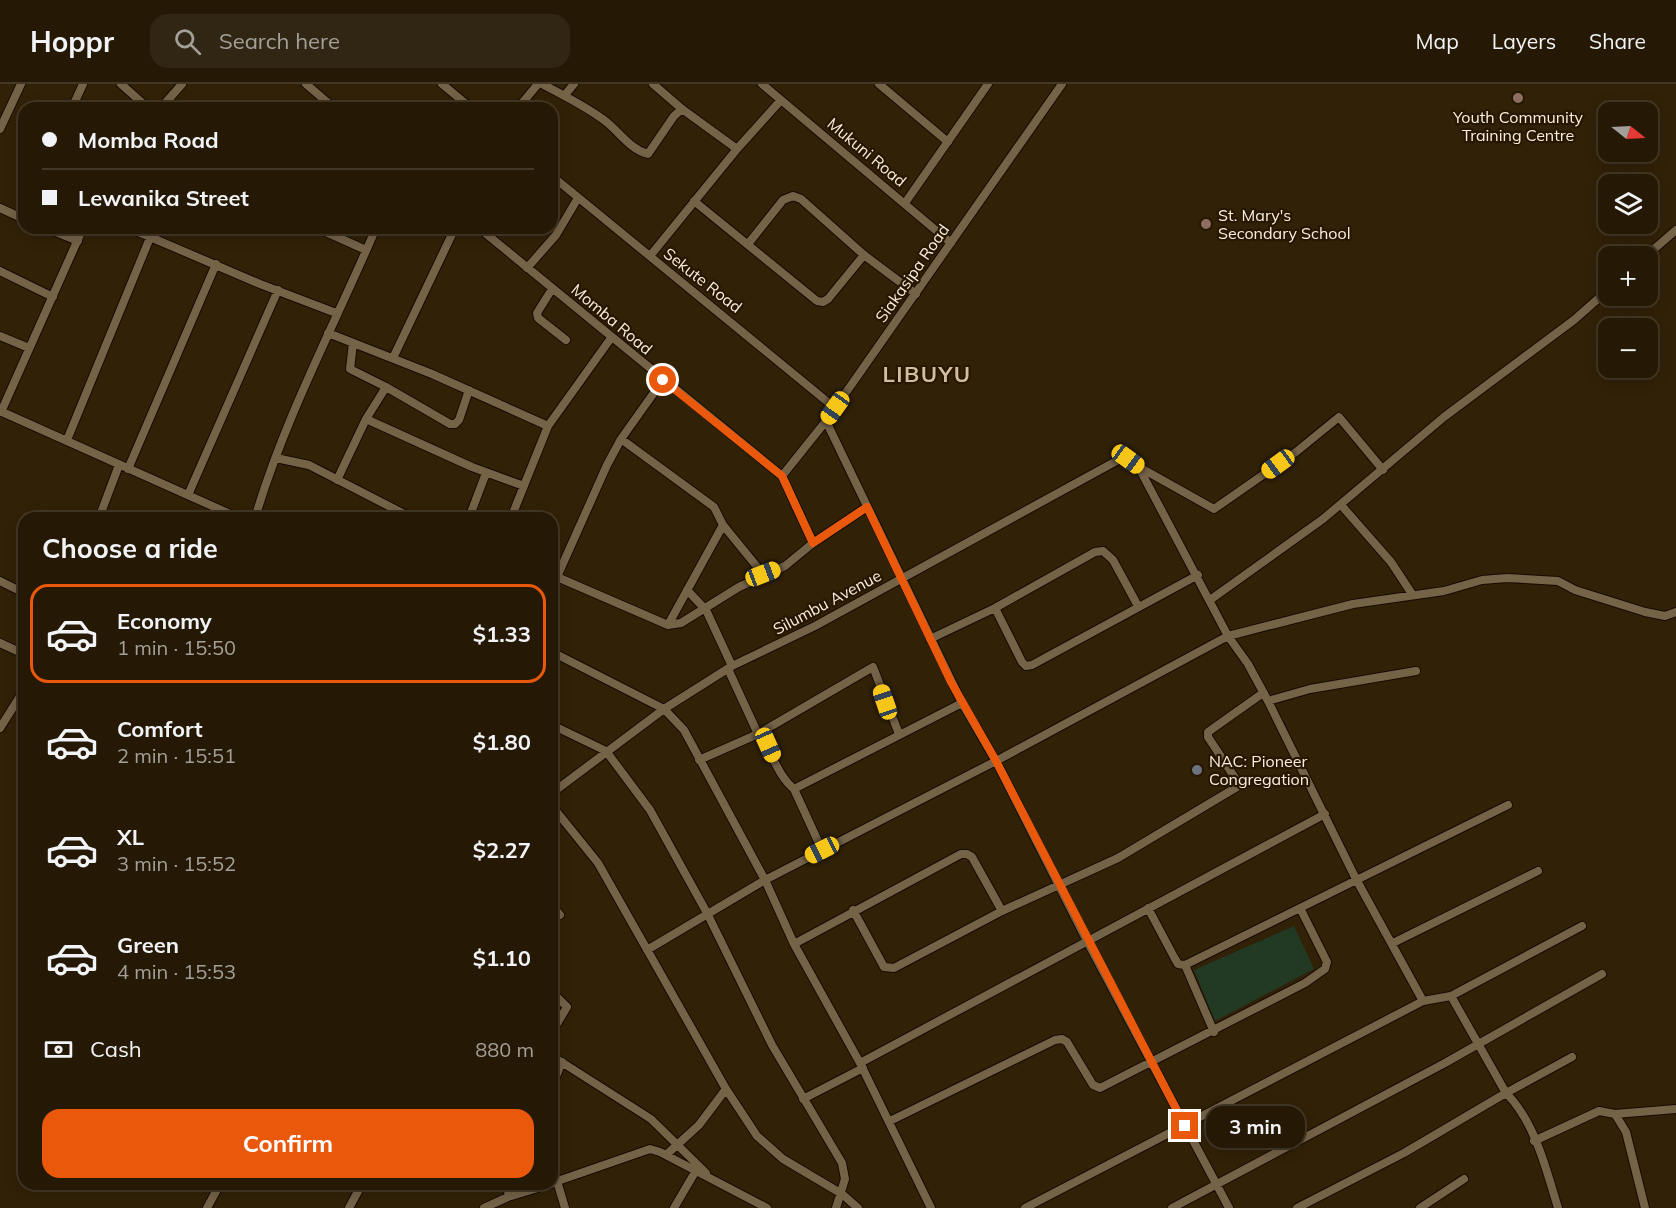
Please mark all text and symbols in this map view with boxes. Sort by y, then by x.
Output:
search box [150,14,570,68]
text: Hoppr [30,24,114,59]
icon: search [171,25,204,58]
text: Search here [219,27,340,55]
text: Map [1416,28,1459,54]
text: Layers [1492,28,1556,54]
text: Share [1589,28,1646,54]
marker: Youth Community Training Centre [1511,91,1525,105]
north arrow [1598,102,1658,162]
map controls [1598,102,1658,378]
place label: Youth Community Training Centre [1452,107,1584,145]
street label: Mukuni Road [823,113,911,191]
text: Momba Road [78,126,219,154]
button: layers [1598,174,1658,234]
text: Lewanika Street [78,184,249,212]
place label: St. Mary's Secondary School [1218,205,1350,243]
marker: St. Mary's Secondary School [1199,217,1213,231]
street label: Siakasipa Road [871,220,953,326]
street label: Sekute Road [660,243,746,317]
button: + [1598,246,1658,306]
street label: Momba Road [567,279,657,359]
button: − [1598,318,1658,378]
district label: LIBUYU [882,360,972,388]
route start [649,366,676,393]
car [817,388,853,428]
car [1108,441,1148,477]
car [1258,446,1298,482]
text: Choose a ride [42,531,218,565]
car [743,559,783,589]
street label: Silumbu Avenue [770,565,884,639]
icon: car [45,607,99,661]
text: Economy [117,607,212,635]
text: $1.33 [473,620,531,648]
text: 1 min · 15:50 [117,635,236,660]
car [871,682,899,722]
icon: car [45,715,99,769]
text: Comfort [117,715,203,743]
car [752,725,784,765]
text: $1.80 [473,728,531,756]
text: 2 min · 15:51 [117,743,236,768]
place label: NAC: Pioneer Congregation [1209,751,1309,789]
marker: NAC: Pioneer Congregation [1190,763,1204,777]
icon: car [45,823,99,877]
text: XL [117,823,144,851]
car [802,834,842,866]
text: $2.27 [473,836,531,864]
text: 3 min · 15:52 [117,851,236,876]
icon: car [45,931,99,985]
text: Green [117,931,179,959]
text: $1.10 [473,944,531,972]
text: 4 min · 15:53 [117,959,236,984]
icon: cash [42,1033,75,1066]
text: Cash [90,1035,142,1063]
text: 880 m [475,1037,534,1062]
callout: 3 min [1206,1105,1305,1147]
button: Confirm [42,1109,534,1178]
route end [1171,1112,1198,1139]
text: 3 min [1229,1114,1282,1139]

